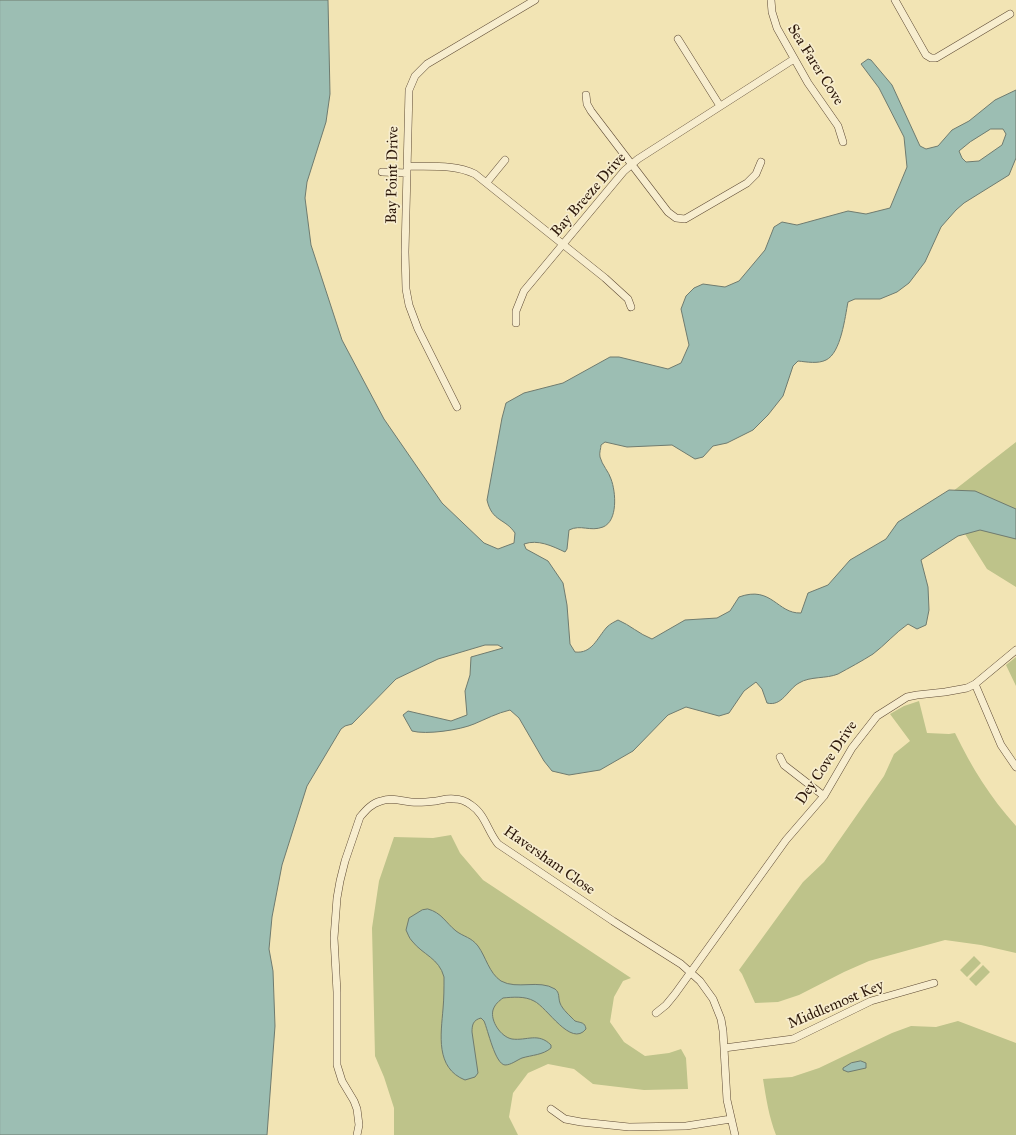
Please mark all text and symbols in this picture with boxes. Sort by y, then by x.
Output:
street label: Sea Farer Cove [783,21,847,109]
street label: Bay Point Drive [383,126,403,224]
street label: Bay Breeze Drive [548,149,630,241]
street label: Dey Cove Drive [792,718,862,808]
street label: Haversham Close [500,823,598,899]
street label: Middlemost Key [785,977,887,1033]

